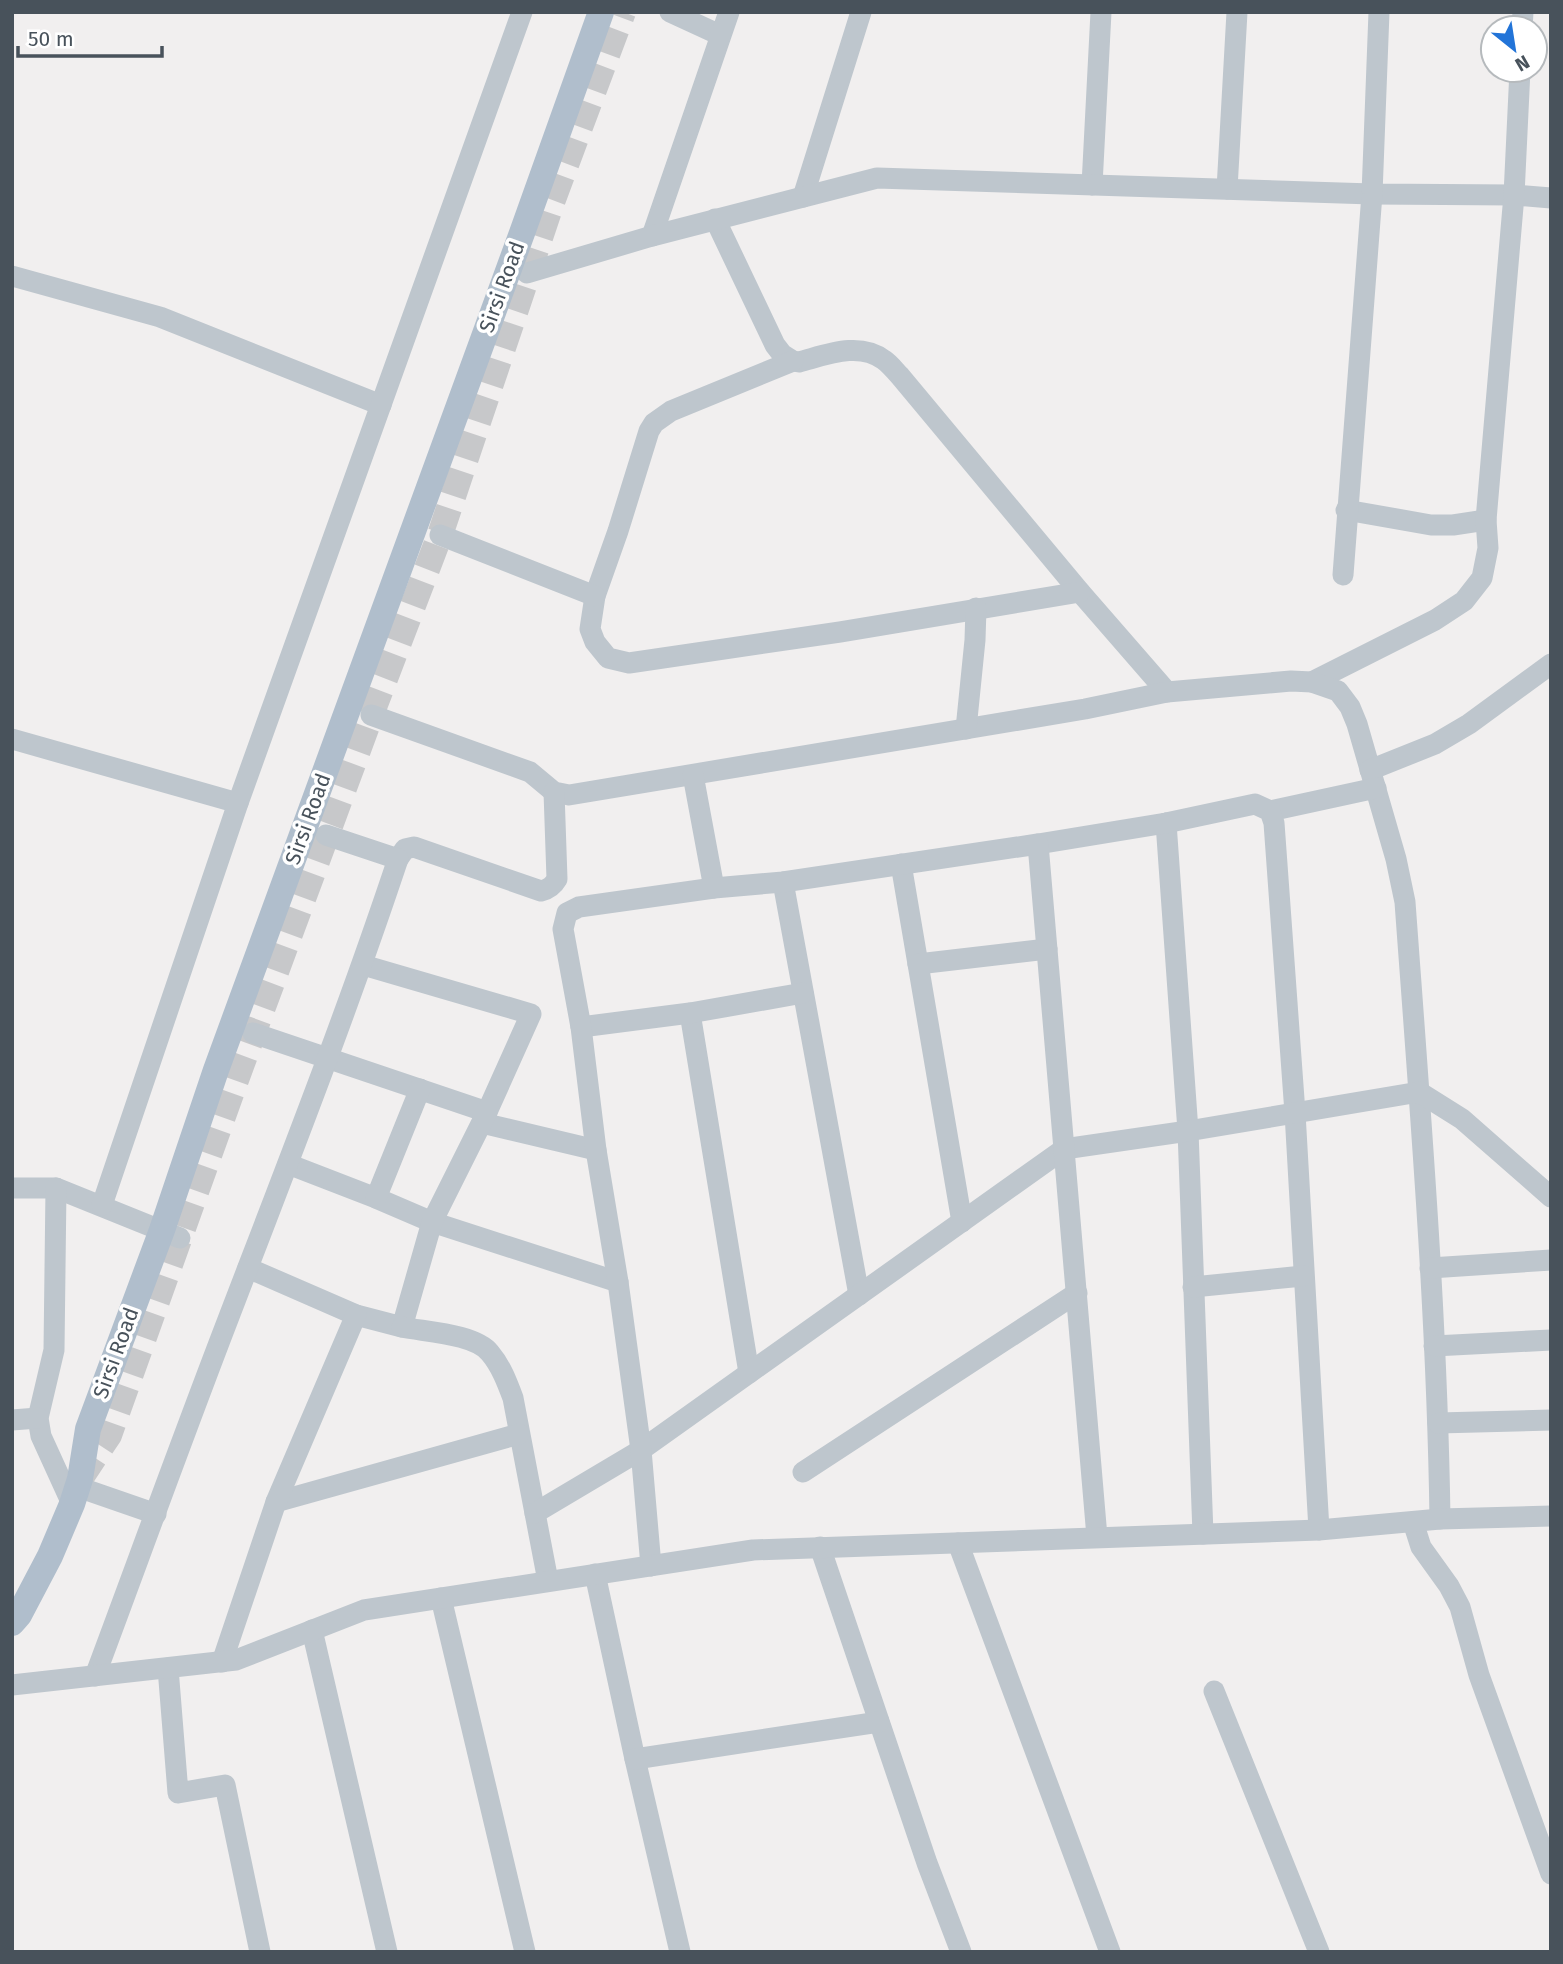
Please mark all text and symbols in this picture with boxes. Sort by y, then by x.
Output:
scale bar [18,14,161,58]
north arrow [1479,14,1549,84]
text: 50 m [28,26,74,52]
text: N [1511,50,1533,76]
street label: Sirsi Road [474,238,530,336]
street label: Sirsi Road [280,770,336,868]
street label: Sirsi Road [88,1304,144,1402]

